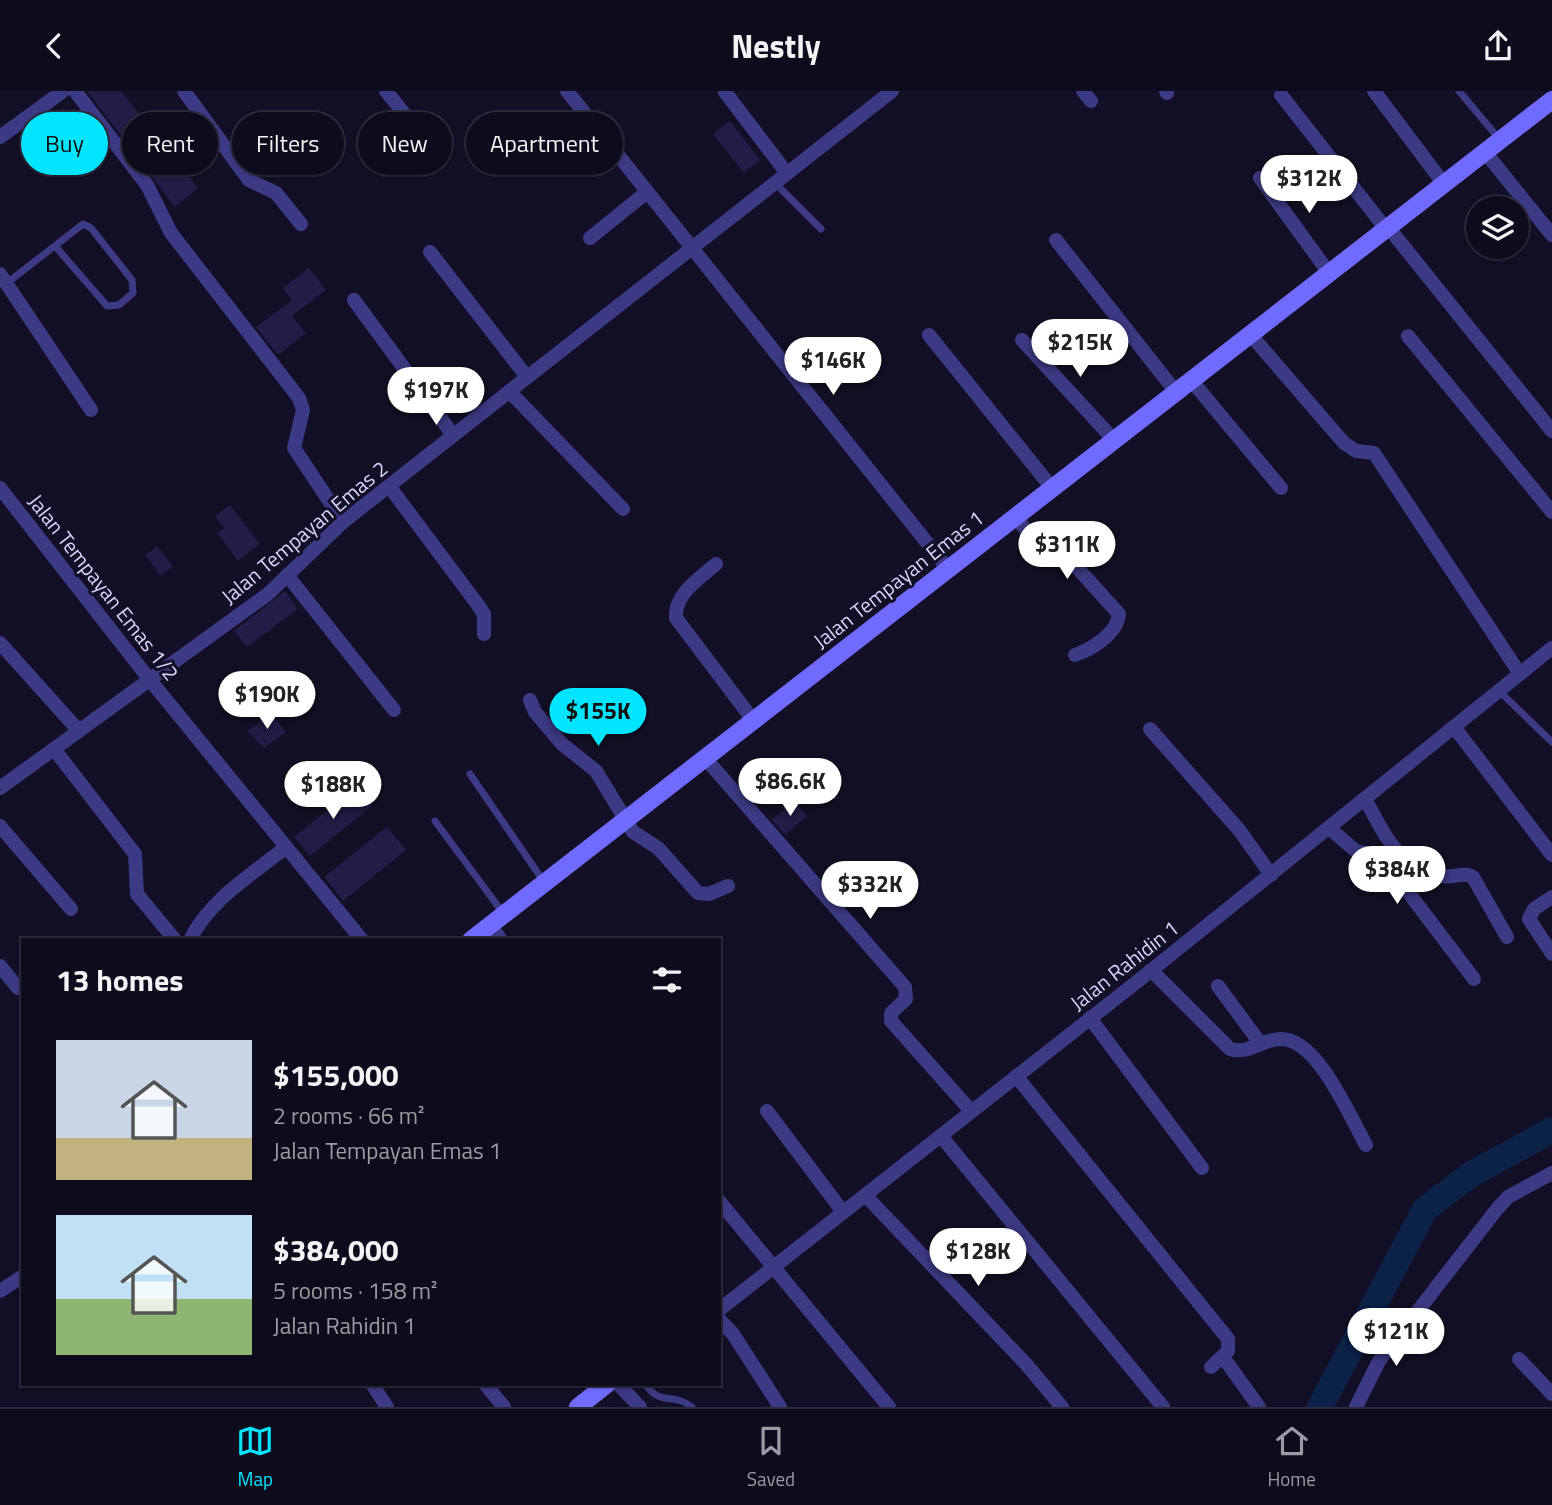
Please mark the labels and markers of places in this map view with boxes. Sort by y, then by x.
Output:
pin: $312K [1260,155,1358,215]
pin: $215K [1031,320,1129,379]
pin: $146K [784,337,882,397]
pin: $197K [387,367,485,427]
pin: $311K [1018,521,1116,581]
pin: $190K [218,671,316,731]
pin: $155K [549,689,647,748]
pin: $86.6K [733,759,847,818]
pin: $188K [284,761,382,821]
pin: $384K [1348,847,1446,906]
pin: $332K [821,861,919,921]
pin: $128K [929,1229,1027,1288]
pin: $121K [1347,1309,1445,1368]

